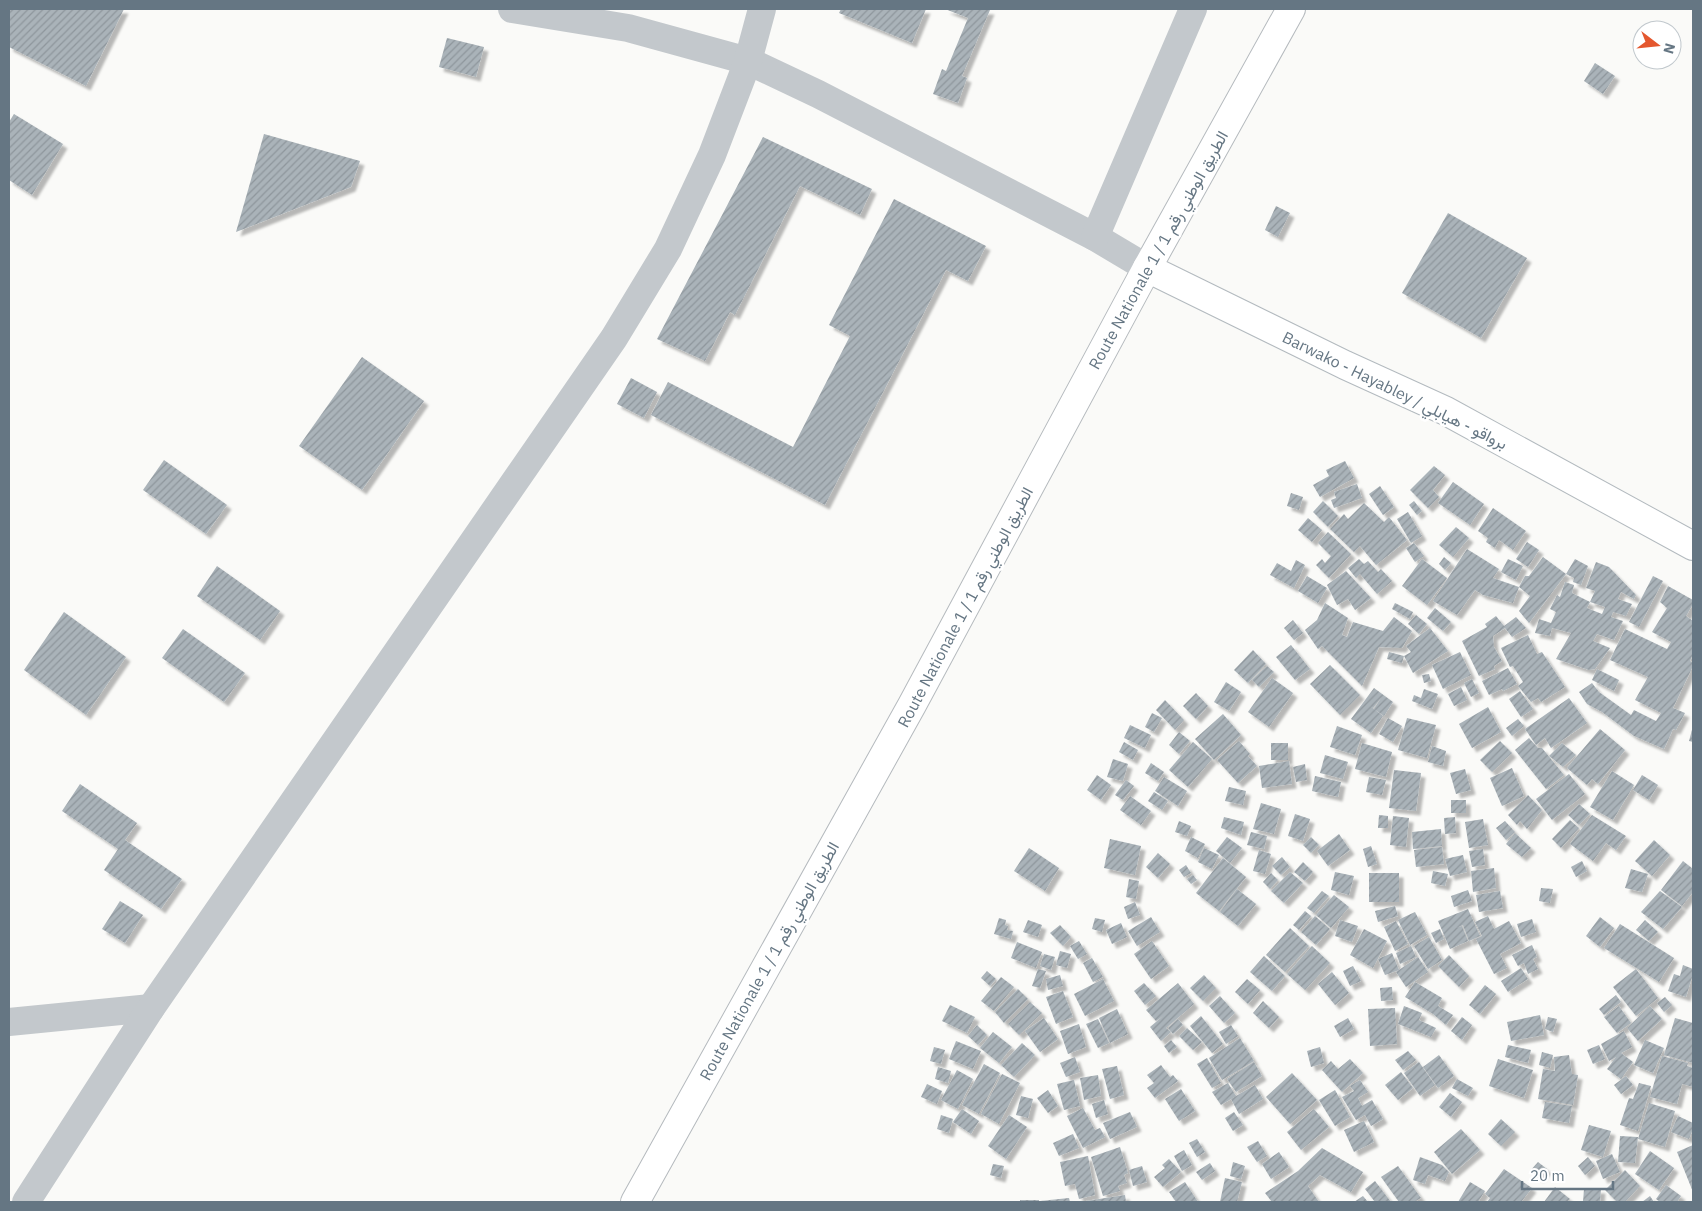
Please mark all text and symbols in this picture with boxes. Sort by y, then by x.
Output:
north arrow [1632,20,1682,70]
text: N [1659,41,1680,56]
street label: Route Nationale 1 / الطريق الوطني رقم 1 [1084,127,1236,375]
street label: Barwako - Hayabley / برواقو - هيابلي [1277,327,1511,457]
street label: Route Nationale 1 / الطريق الوطني رقم 1 [893,483,1041,733]
street label: Route Nationale 1 / الطريق الوطني رقم 1 [695,838,847,1086]
scale bar [1522,1158,1613,1190]
text: 20 m [1530,1166,1565,1185]

